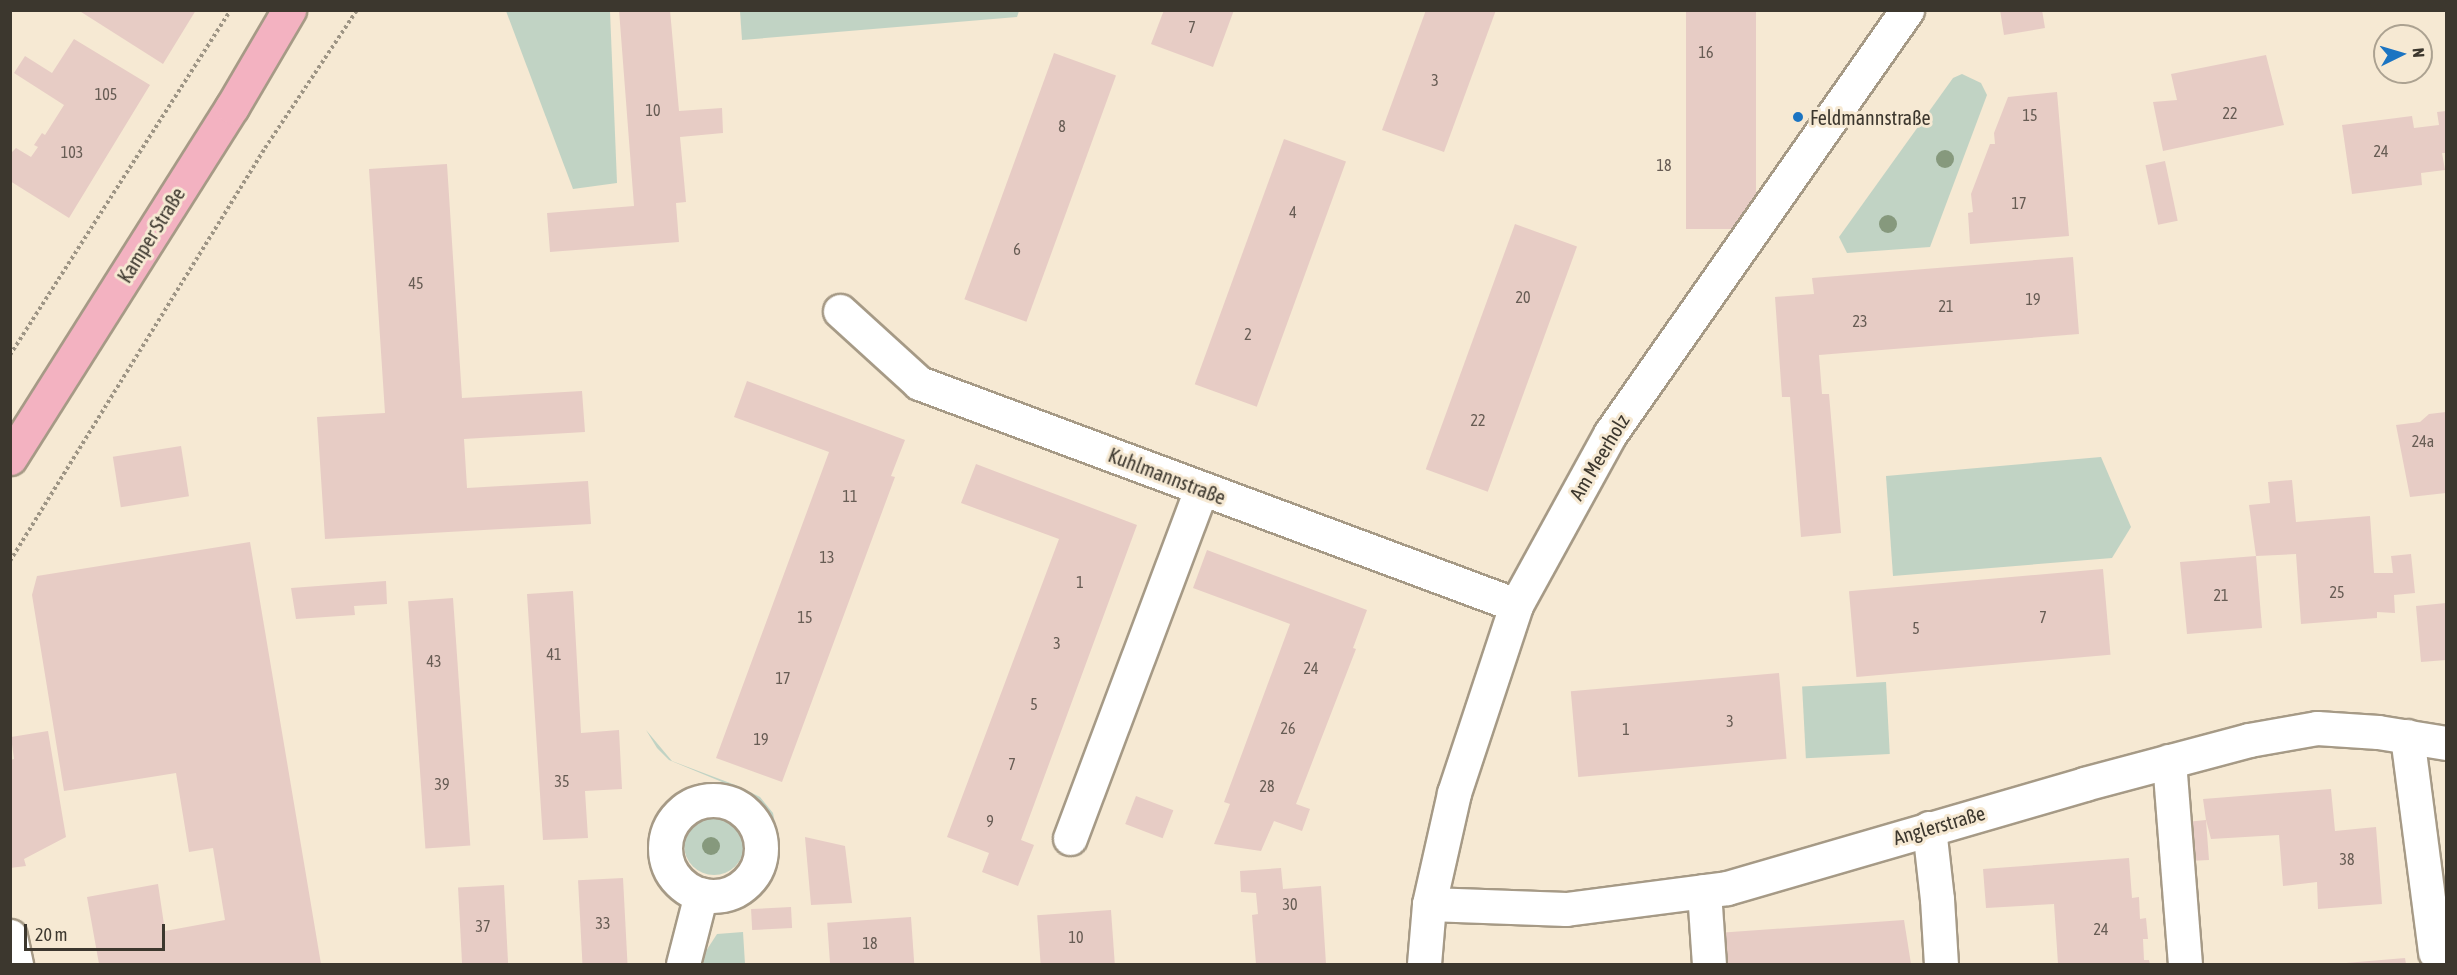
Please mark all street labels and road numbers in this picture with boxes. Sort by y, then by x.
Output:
street label: Kamper Straße [112,183,190,287]
street label: Am Meerholz [1564,410,1634,504]
street label: Kuhlmannstraße [1105,443,1229,509]
street label: Anglerstraße [1890,800,1988,850]

